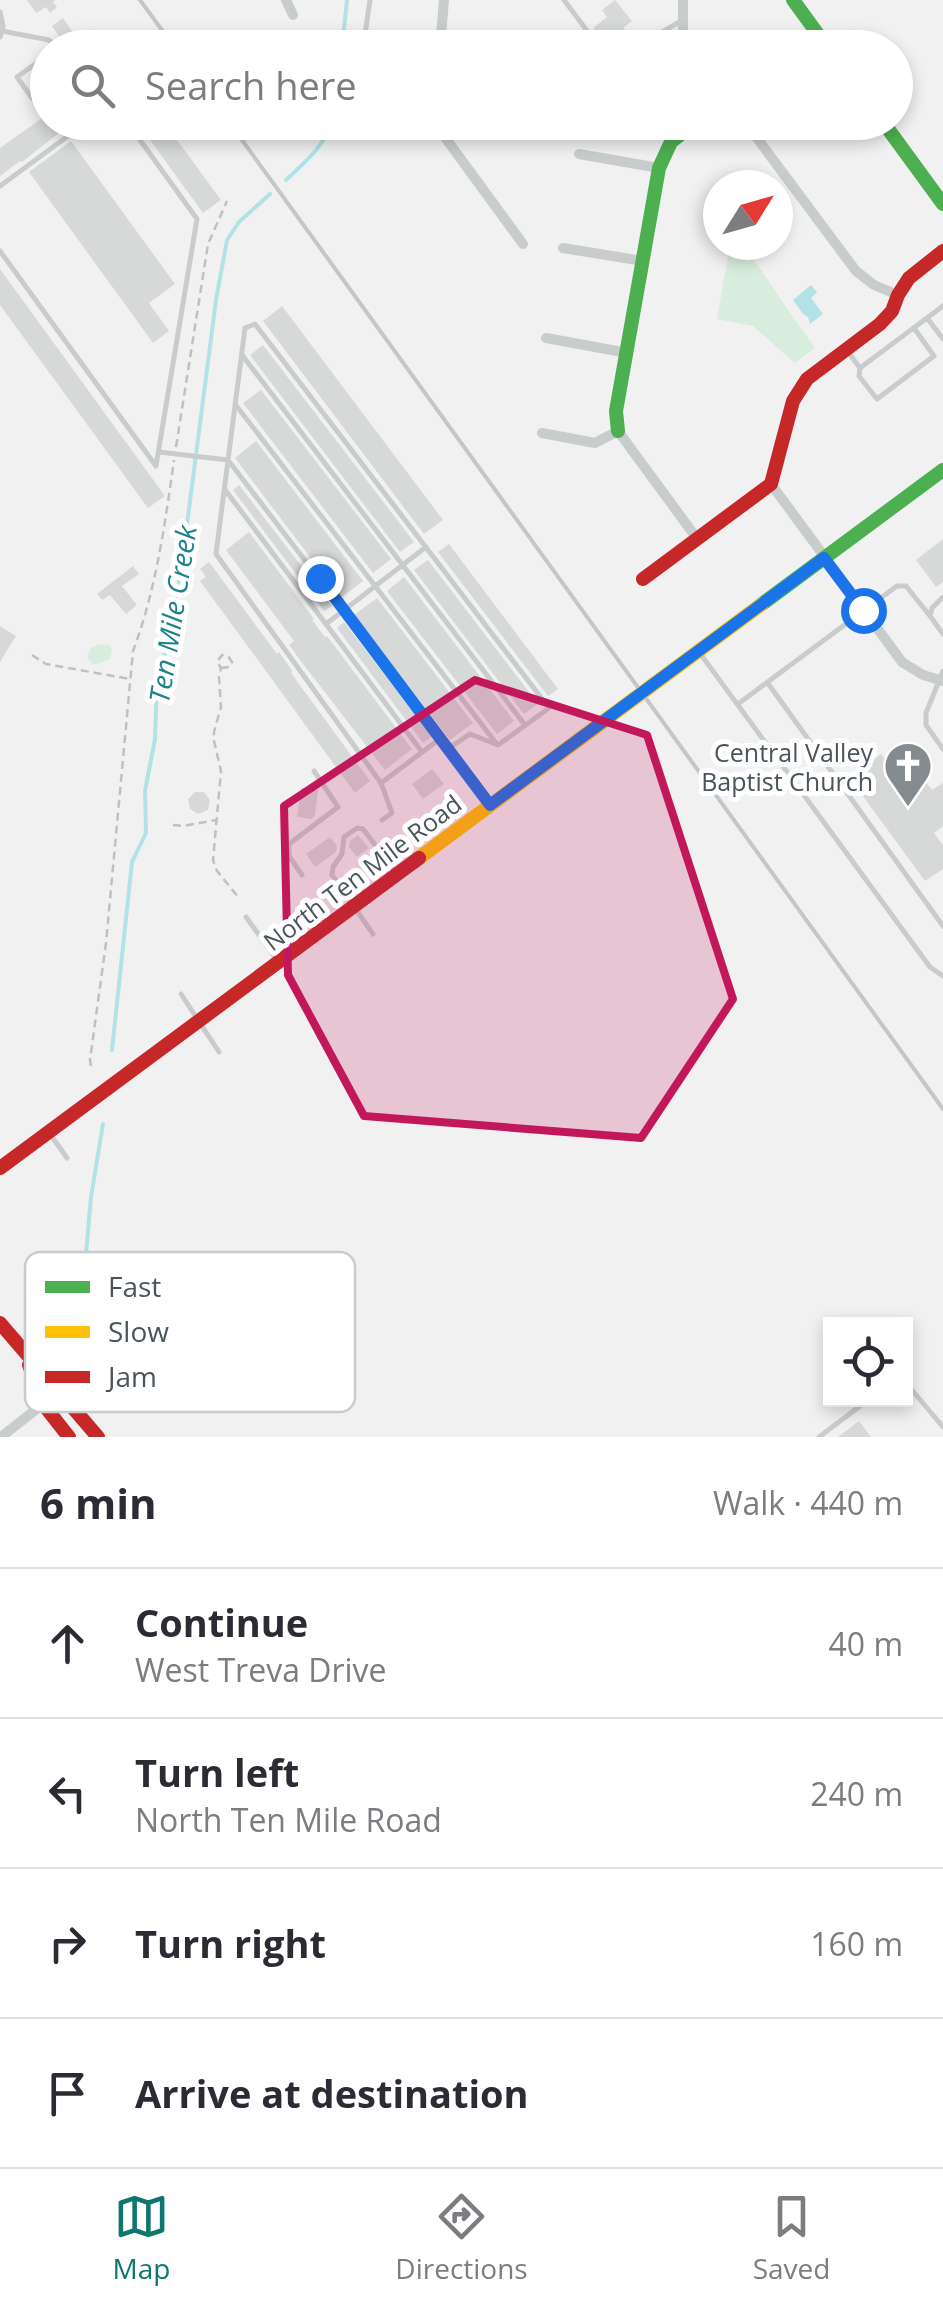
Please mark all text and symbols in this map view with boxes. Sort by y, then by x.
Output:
search box [30,30,913,140]
icon: search [65,58,120,113]
text: Search here [145,59,357,111]
north arrow [703,170,793,260]
water label: Ten Mile Creek [139,521,205,705]
route end [298,556,344,602]
route start [841,588,887,634]
place label: Central Valley Baptist Church [701,735,873,798]
church icon: Central Valley Baptist Church [882,740,934,808]
street label: North Ten Mile Road [256,786,468,958]
legend [25,1252,355,1412]
text: Fast [108,1267,161,1305]
text: Slow [108,1312,169,1350]
map controls [823,1317,913,1407]
button: locate [823,1317,913,1407]
text: Jam [105,1357,157,1395]
text: 6 min [40,1474,157,1531]
text: Walk · 440 m [713,1481,903,1524]
text: Continue [135,1596,308,1648]
icon: ahead [40,1616,95,1671]
text: 40 m [828,1622,903,1665]
text: West Treva Drive [135,1648,387,1691]
text: Turn left [135,1746,299,1798]
icon: left [40,1766,95,1821]
text: 240 m [810,1772,903,1815]
text: North Ten Mile Road [135,1798,442,1841]
icon: right [40,1916,95,1971]
text: Turn right [135,1917,326,1969]
text: 160 m [810,1922,903,1965]
icon: arrive [40,2066,95,2121]
text: Arrive at destination [135,2067,529,2119]
tab: Map [112,2189,170,2287]
tab: Directions [395,2189,528,2287]
tab: Saved [753,2189,830,2287]

